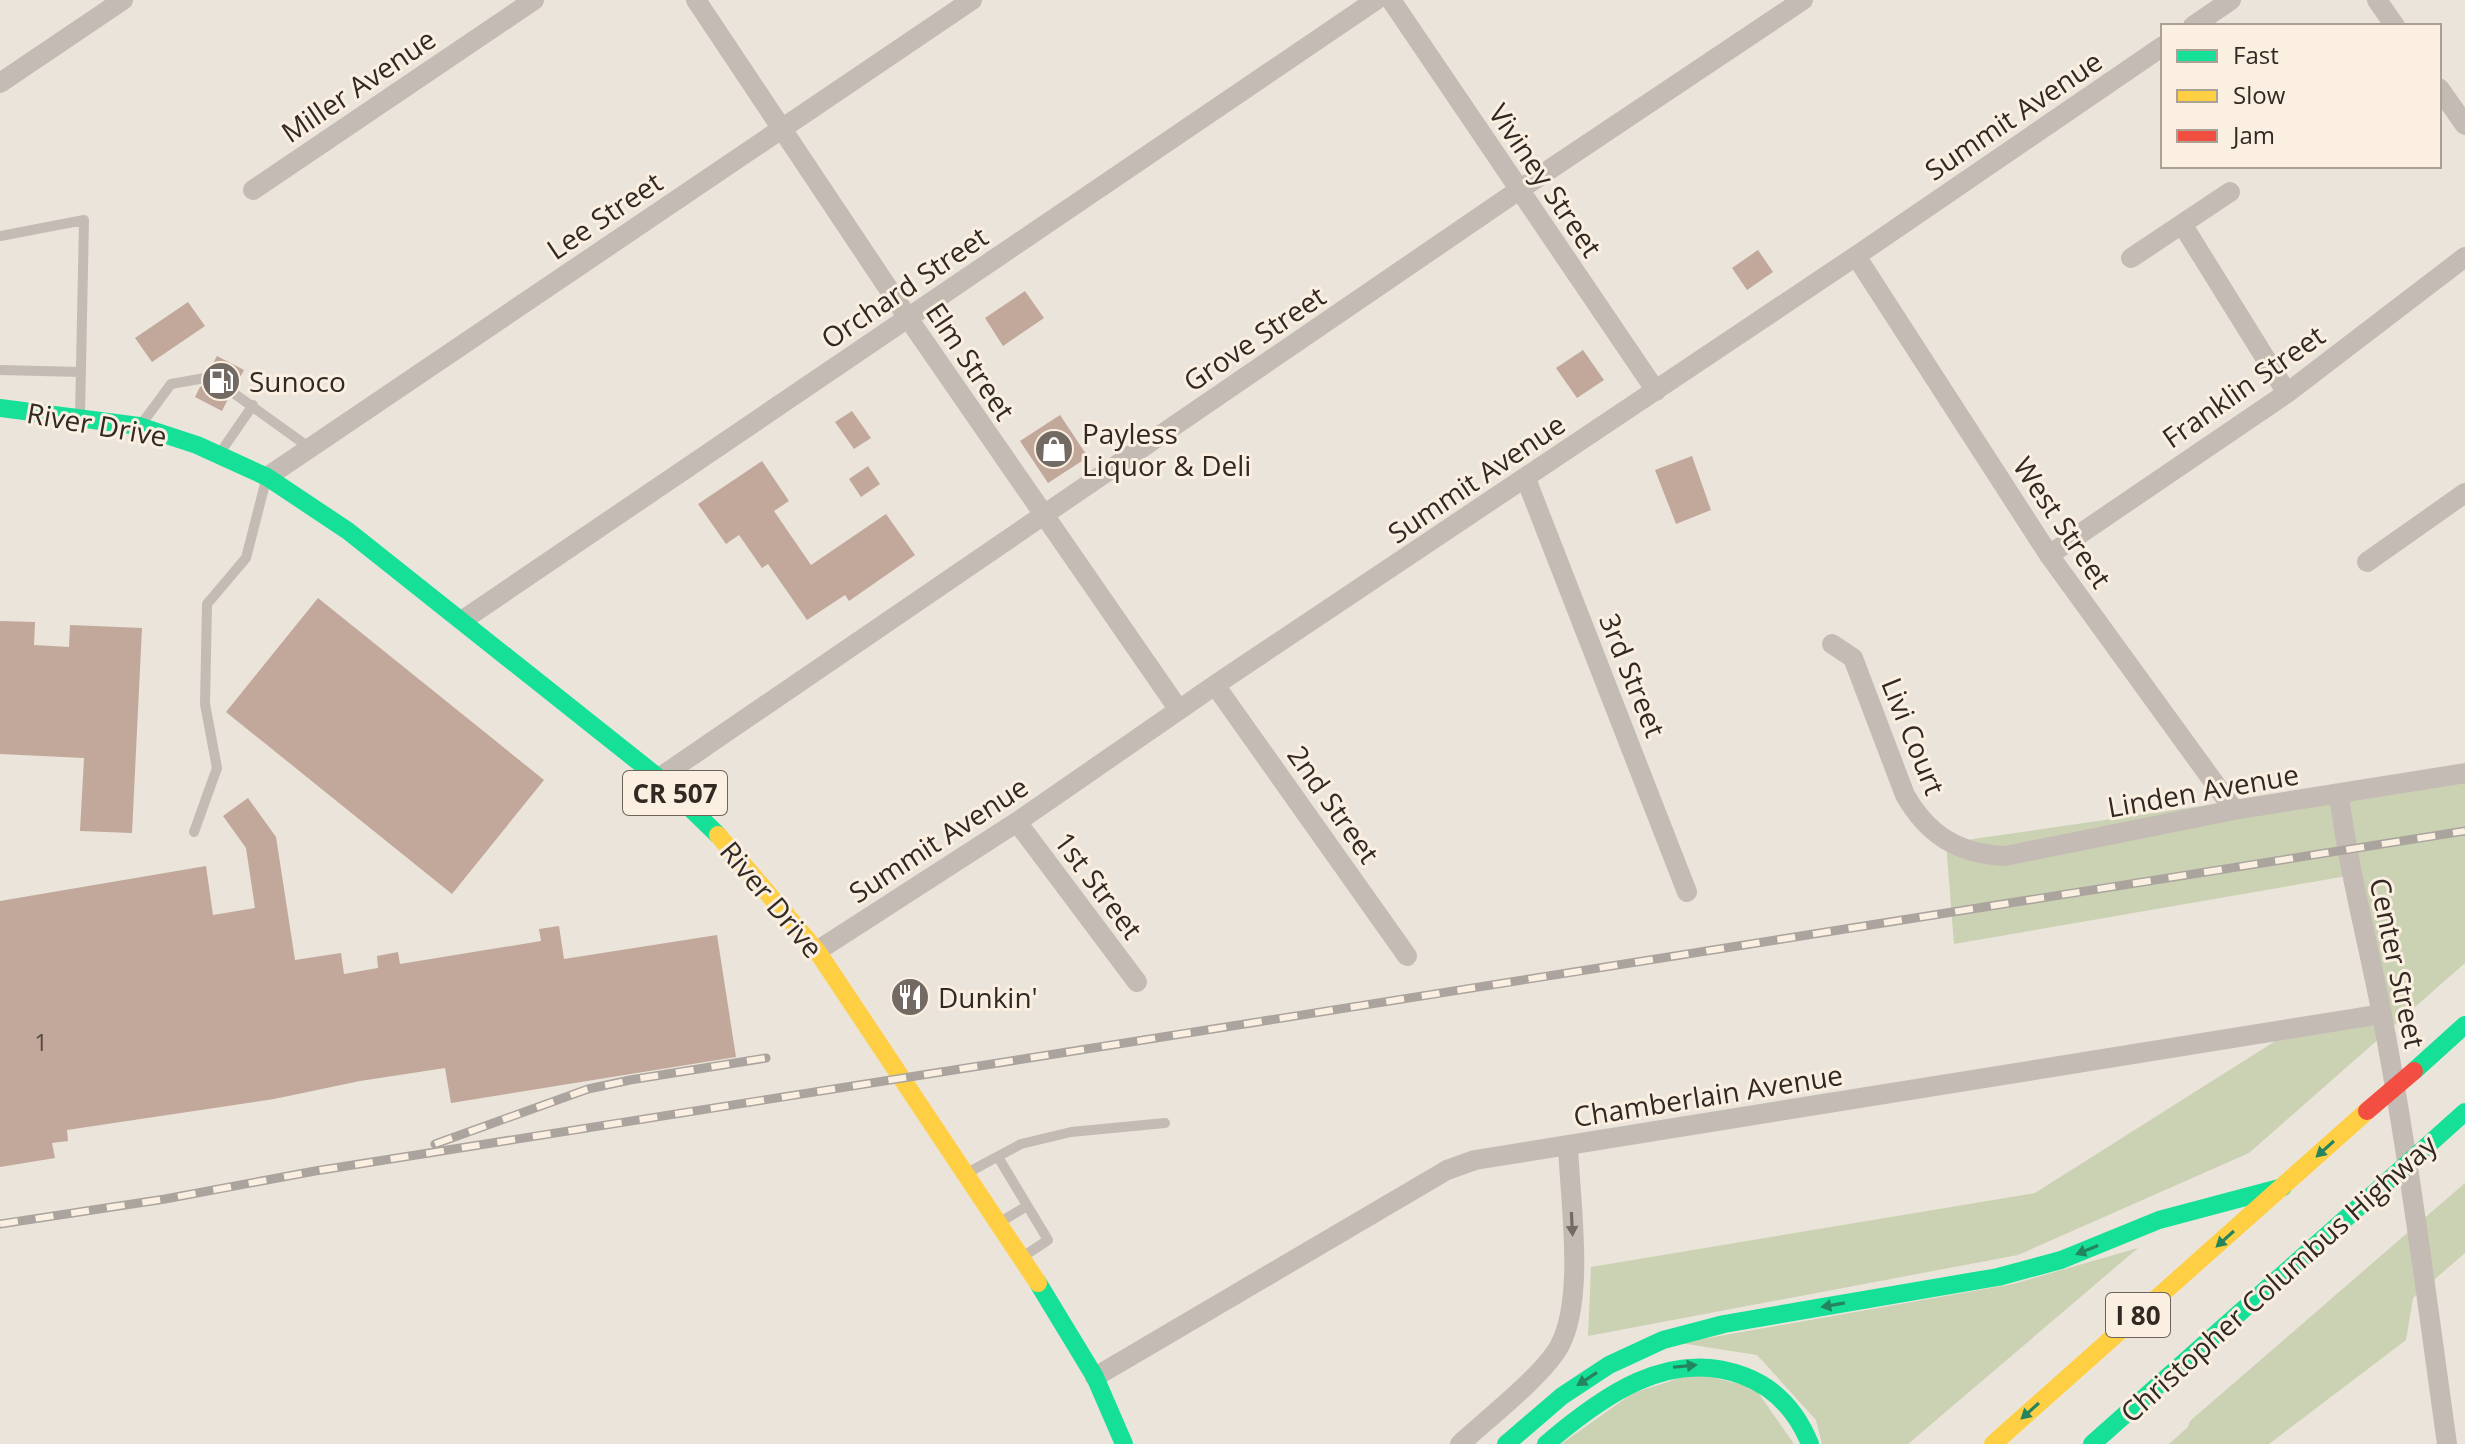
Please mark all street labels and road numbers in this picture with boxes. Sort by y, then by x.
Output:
street label: Miller Avenue [273,19,443,151]
street label: Summit Avenue [1917,42,2109,188]
street label: Viviney Street [1481,96,1611,264]
street label: Lee Street [539,162,669,268]
street label: Orchard Street [813,217,995,357]
street label: Grove Street [1175,276,1333,400]
street label: Elm Street [918,295,1024,427]
street label: Franklin Street [2154,316,2332,456]
street label: River Drive [24,393,170,455]
street label: Summit Avenue [1380,405,1572,551]
street label: West Street [2005,449,2121,595]
street label: 3rd Street [1591,608,1675,742]
street label: Livi Court [1873,672,1955,800]
street label: 2nd Street [1279,737,1389,871]
street label: Linden Avenue [2104,754,2302,826]
street label: Summit Avenue [841,767,1035,911]
road number: CR 507 [623,771,727,815]
street label: 1st Street [1046,824,1152,946]
street label: River Drive [712,833,832,965]
street label: Center Street [2361,874,2435,1052]
street label: Chamberlain Avenue [1571,1055,1845,1135]
street label: Christopher Columbus Highway [2112,1125,2445,1430]
road number: I 80 [2106,1293,2170,1337]

